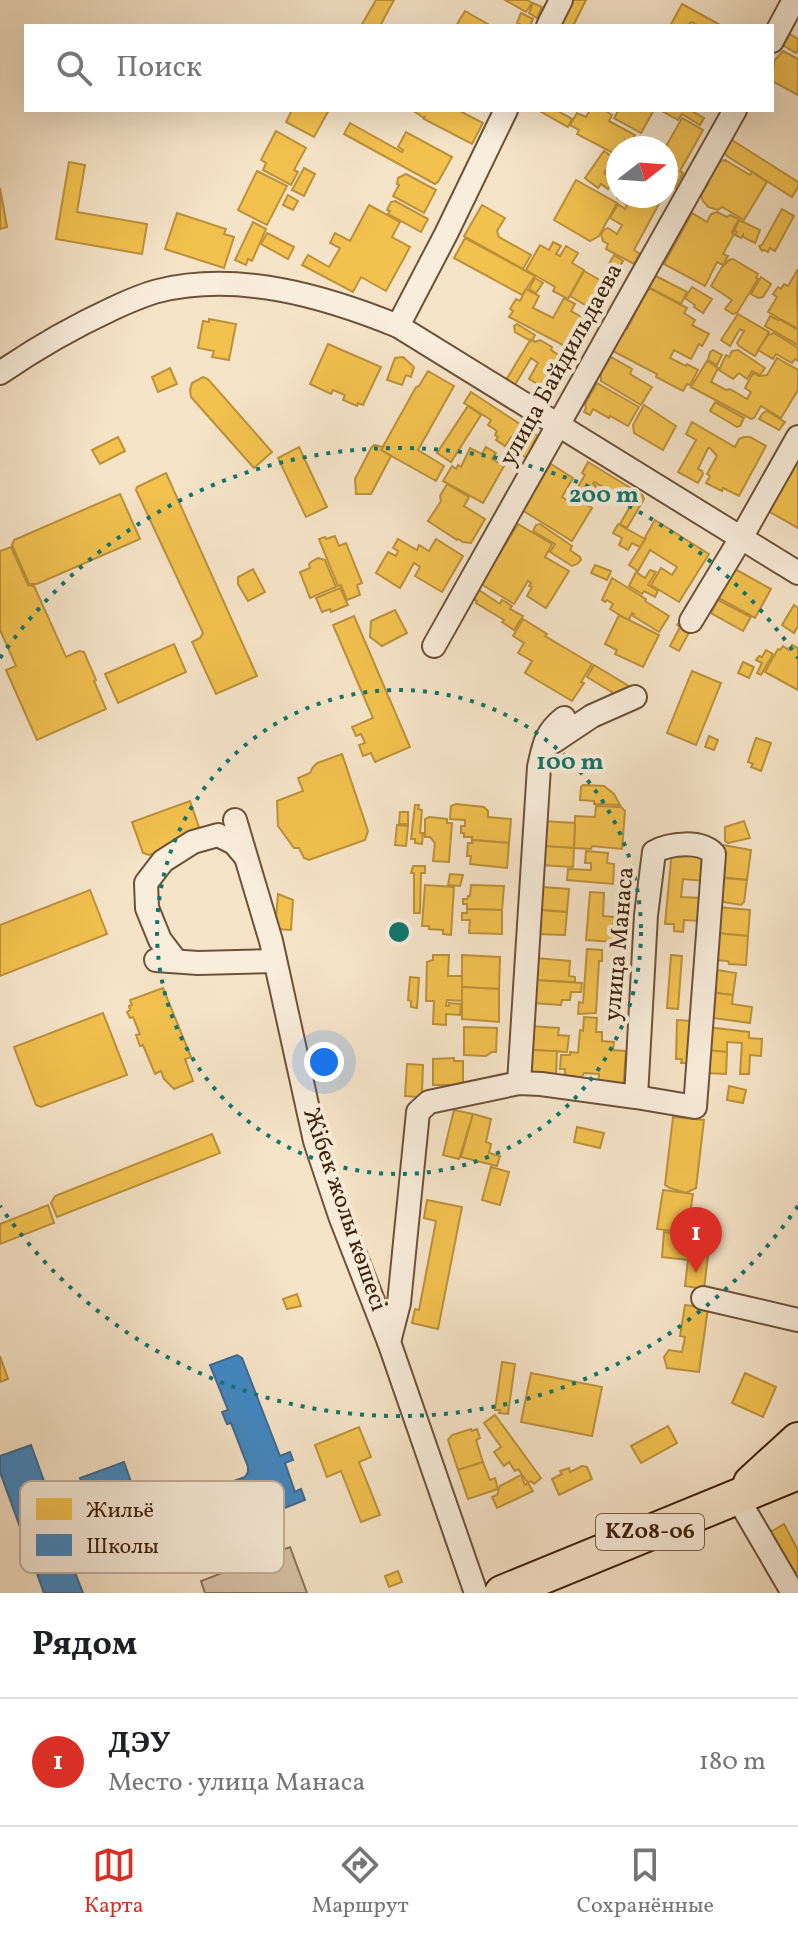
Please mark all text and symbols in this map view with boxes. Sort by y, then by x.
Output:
search box [24,24,774,112]
icon: search [52,46,96,90]
text: Поиск [116,47,202,89]
north arrow [606,136,678,208]
street label: улица Байдильдаева [492,257,632,473]
text: 200 m [569,479,639,513]
text: 100 m [536,746,604,780]
street label: улица Манаса [596,865,644,1023]
centre of rings [385,918,413,946]
your location [304,1042,344,1082]
street label: Жібек жолы көшесі [293,1104,395,1316]
pin: 1 [670,1207,722,1273]
legend [20,1481,284,1573]
text: Жильё [86,1496,154,1527]
road number: KZ08-06 [596,1514,704,1550]
text: Школы [86,1532,159,1563]
text: Рядом [32,1622,137,1669]
text: ДЭУ [108,1723,170,1765]
text: 1 [53,1744,63,1780]
text: 180 m [699,1744,766,1780]
text: Место · улица Манаса [108,1765,365,1801]
tab: Карта [84,1843,144,1922]
tab: Маршрут [312,1843,409,1922]
tab: Сохранённые [577,1843,714,1922]

